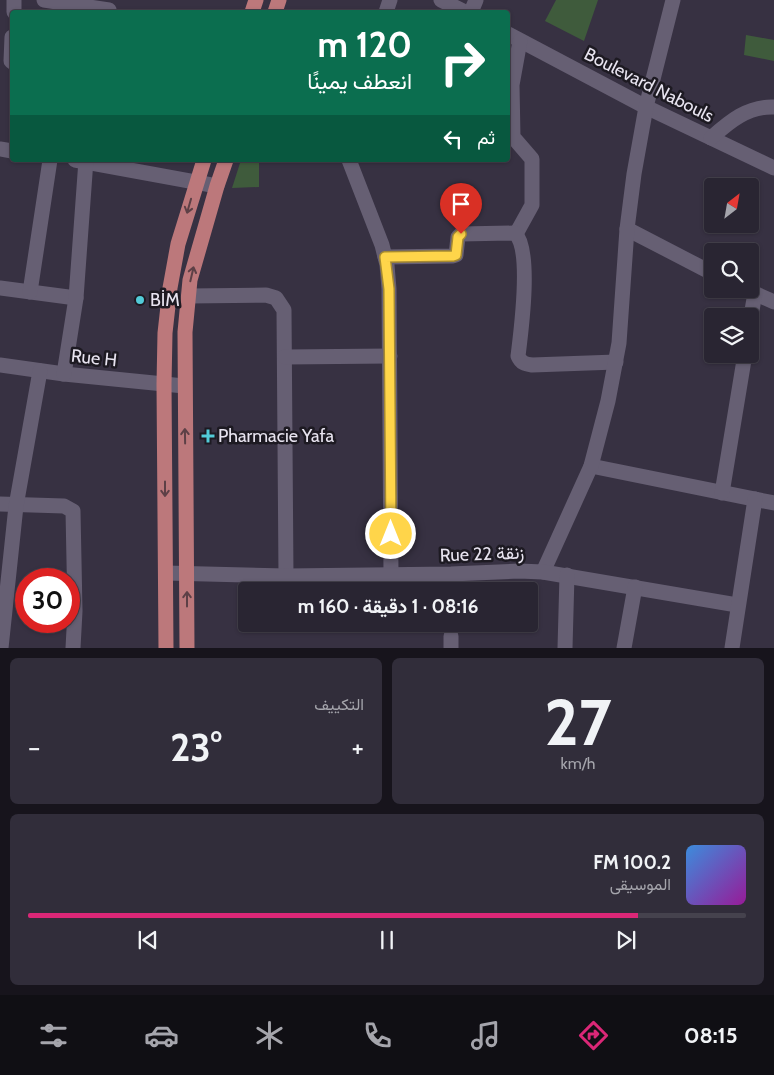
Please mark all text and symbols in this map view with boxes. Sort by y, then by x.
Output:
text: 120 m [318,23,412,66]
icon: right [430,30,495,95]
street label: Boulevard Nabouls [581,43,717,127]
text: انعطف يمينًا [307,68,412,95]
icon: left [439,125,467,153]
text: ثم [477,126,495,149]
north arrow [704,178,759,232]
map controls [704,178,759,363]
pin [440,183,482,234]
icon: arrive [447,190,475,218]
one-way arrow [183,198,193,214]
button: search [704,243,759,298]
one-way arrow [188,267,197,283]
place label: BİM [150,289,180,311]
marker: BİM [134,294,146,306]
button: layers [704,308,759,363]
street label: Rue H [70,345,118,371]
place label: Pharmacie Yafa [218,425,334,447]
one-way arrow [180,429,190,445]
marker: Pharmacie Yafa [202,430,214,442]
one-way arrow [160,480,170,497]
position arrow [364,507,416,559]
street label: Rue 22 زنقة [439,542,525,566]
speed limit sign: 30 [15,568,80,633]
one-way arrow [182,591,192,608]
text: 08:16 · 1 دقيقة · 160 m [298,595,478,618]
text: 27 [544,682,612,761]
text: التكييف [314,695,364,714]
text: 23° [170,724,222,771]
text: − [28,730,40,764]
text: + [352,730,364,764]
text: km/h [560,754,596,773]
text: 100.2 FM [593,851,671,874]
text: الموسيقى [610,875,671,894]
icon: previous [134,926,162,954]
icon: pause [373,926,401,954]
icon: next [612,926,640,954]
icon: filters [36,1018,71,1053]
icon: car [144,1018,179,1053]
icon: climate [252,1018,287,1053]
icon: phone [360,1018,395,1053]
icon: music [468,1018,503,1053]
icon: directions [576,1018,611,1053]
text: 08:15 [684,1022,738,1049]

